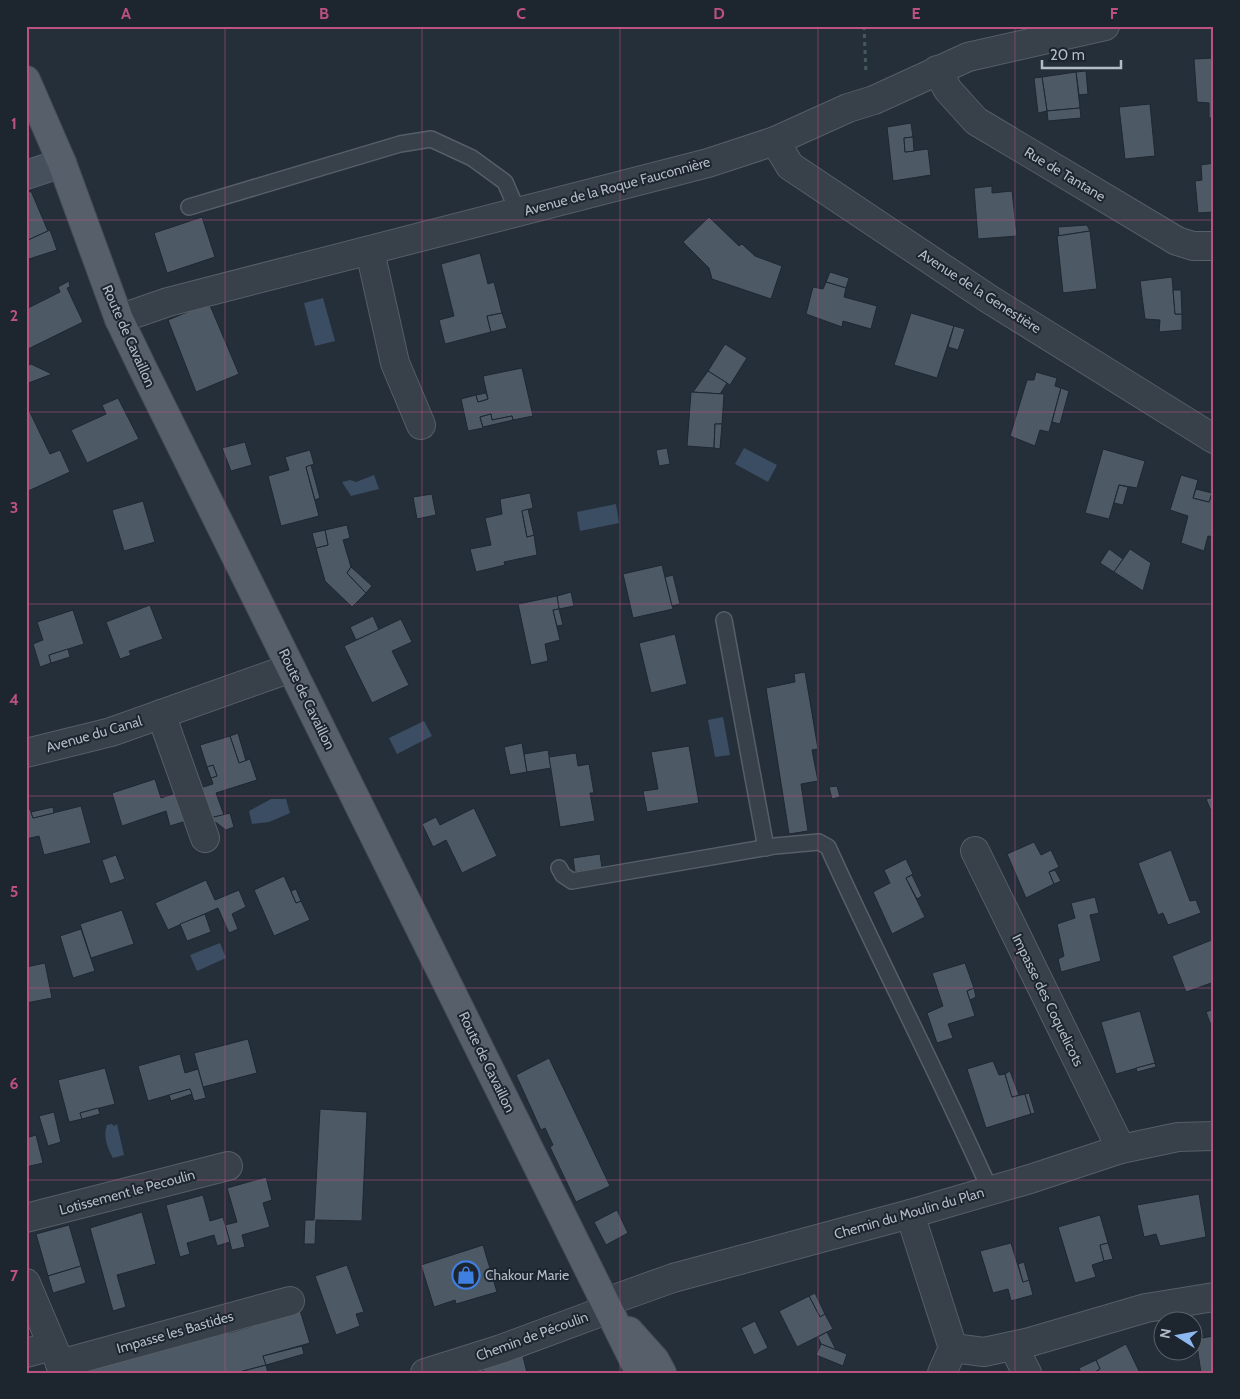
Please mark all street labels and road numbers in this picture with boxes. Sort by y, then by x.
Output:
street label: Rue de Tantane [1021,143,1109,205]
street label: Avenue de la Roque Fauconnière [522,152,712,220]
street label: Avenue de la Genestière [915,245,1045,337]
street label: Route de Cavaillon [98,282,160,390]
street label: Route de Cavaillon [275,646,339,752]
street label: Avenue du Canal [44,712,145,756]
street label: Impasse des Coquelicots [1008,931,1088,1069]
street label: Route de Cavaillon [455,1009,519,1115]
street label: Lotissement le Pecoulin [57,1165,197,1219]
street label: Chemin du Moulin du Plan [832,1183,986,1243]
street label: Impasse les Bastides [114,1307,236,1357]
street label: Chemin de Pécoulin [473,1307,591,1365]

